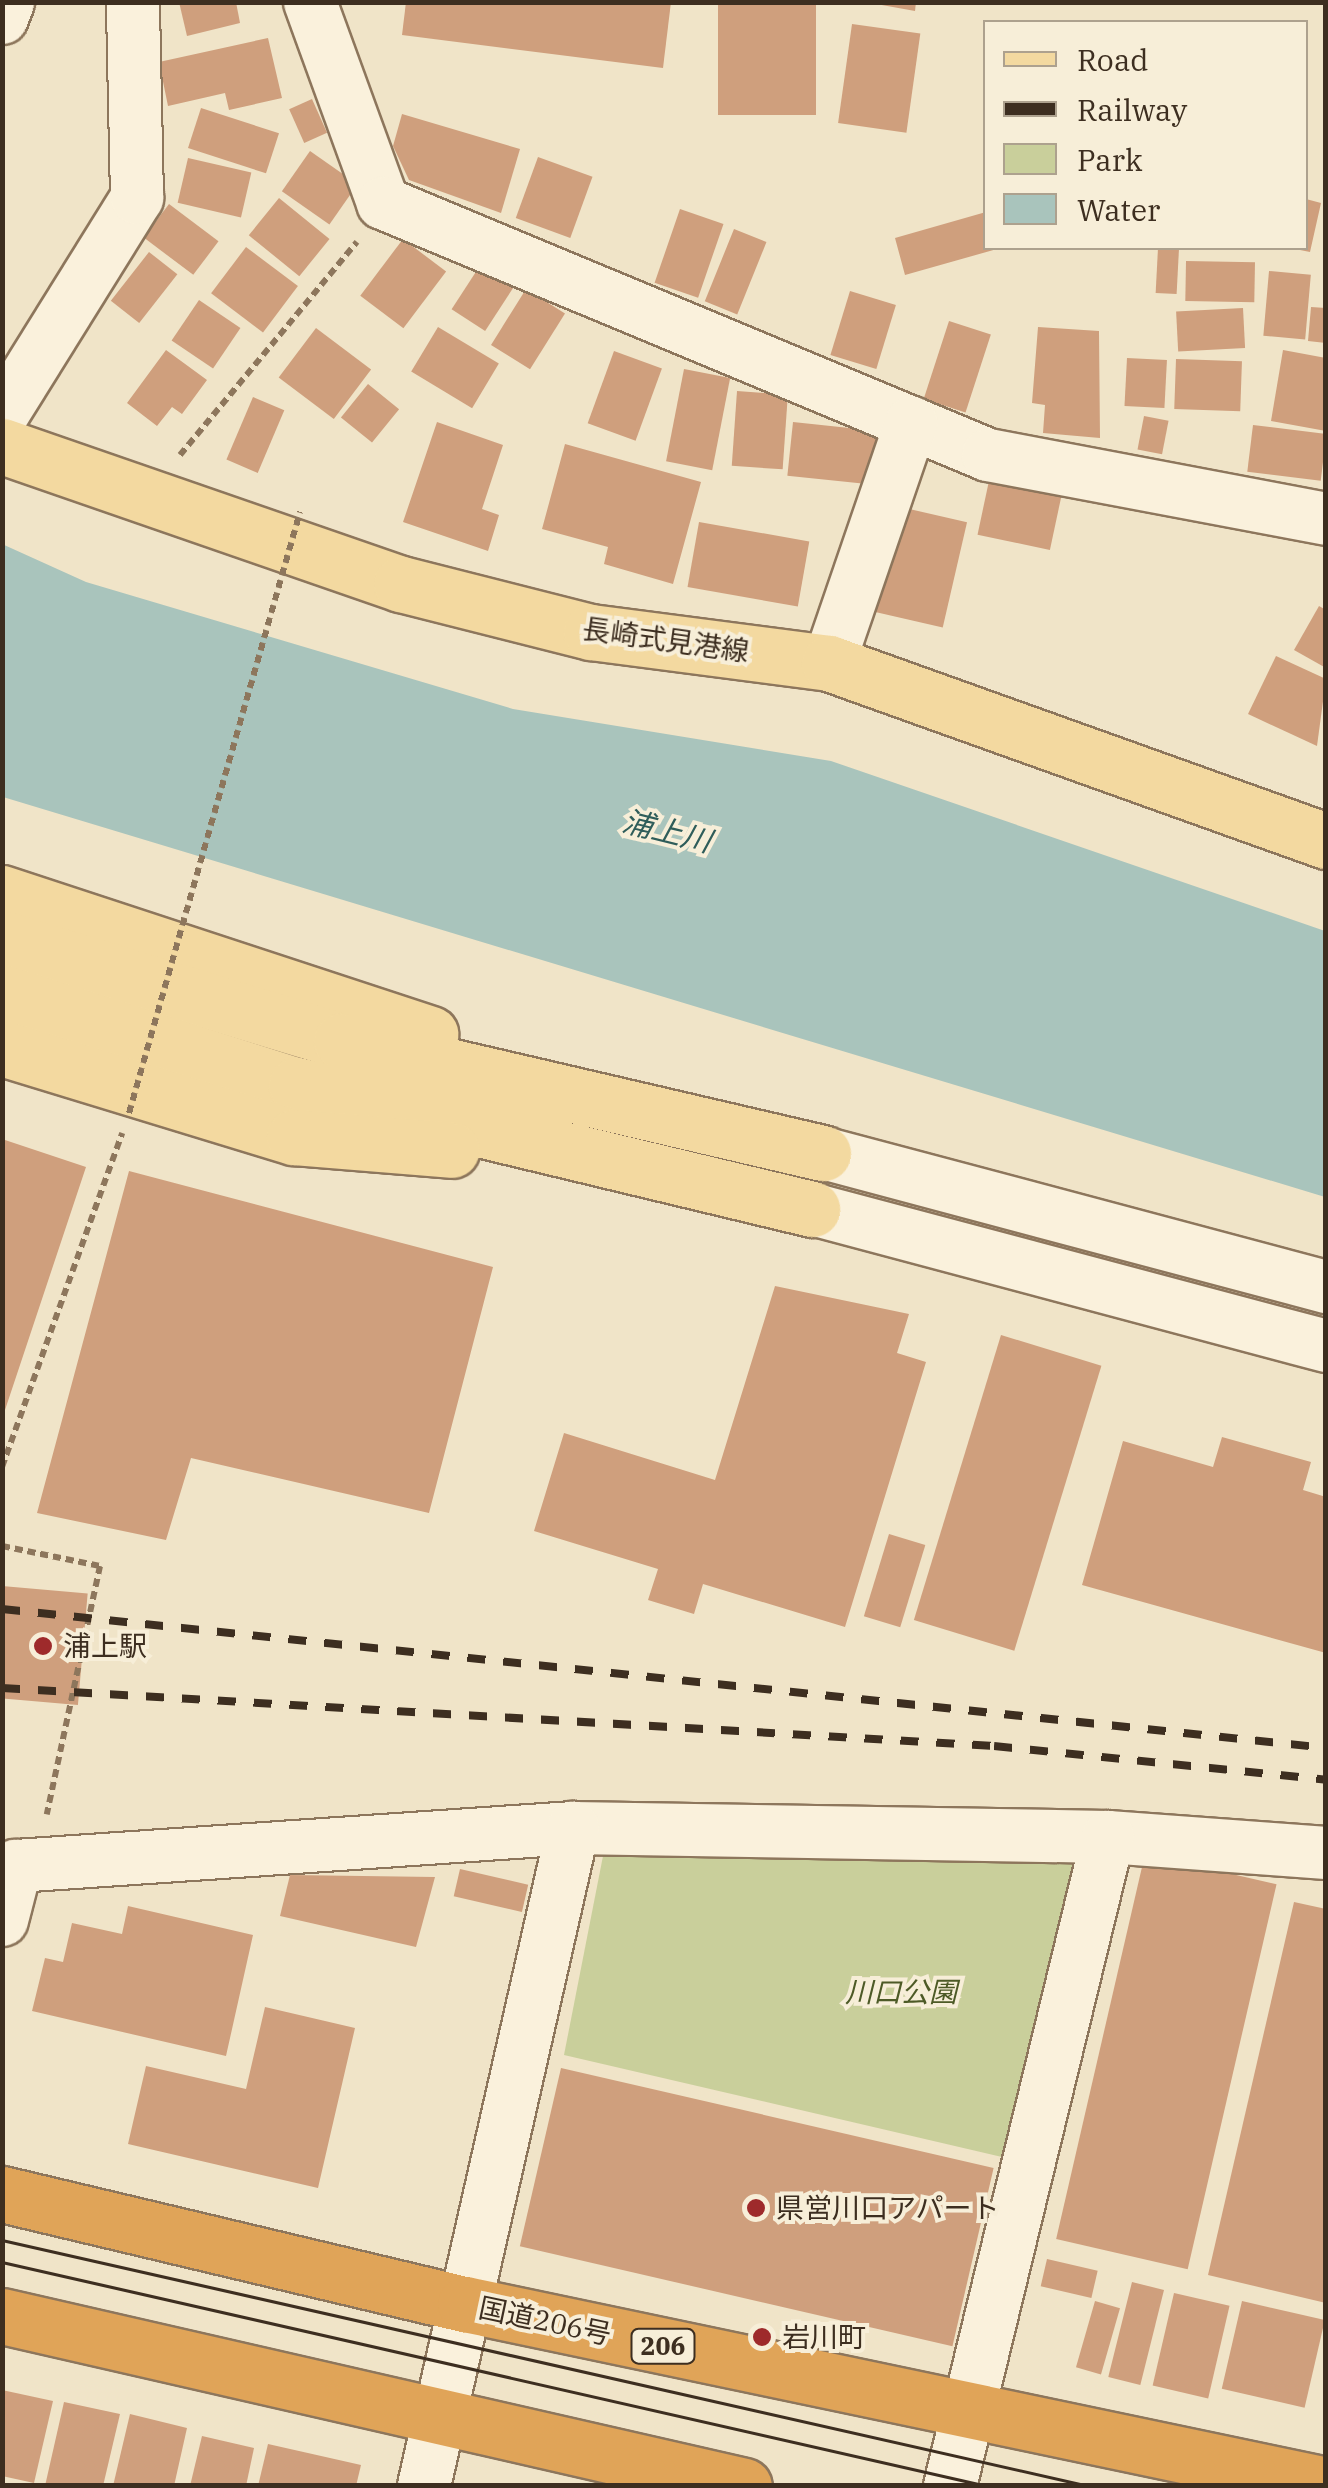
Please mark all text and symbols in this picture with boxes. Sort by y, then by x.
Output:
legend [983,20,1308,250]
text: Road [1077,40,1149,79]
text: Railway [1077,90,1187,129]
text: Park [1077,140,1143,179]
text: Water [1077,190,1160,229]
street label: 長崎式見港線 [580,612,752,668]
water label: 浦上川 [619,803,715,859]
place label: 浦上駅 [63,1629,147,1663]
marker: 浦上駅 [32,1635,54,1657]
park label: 川口公園 [845,1975,957,2009]
place label: 県営川口アパート [776,2191,1000,2225]
marker: 県営川口アパート [745,2197,767,2219]
street label: 国道206号 [476,2291,614,2351]
place label: 岩川町 [782,2320,866,2354]
road number: 206 [630,2326,696,2366]
marker: 岩川町 [751,2326,773,2348]

